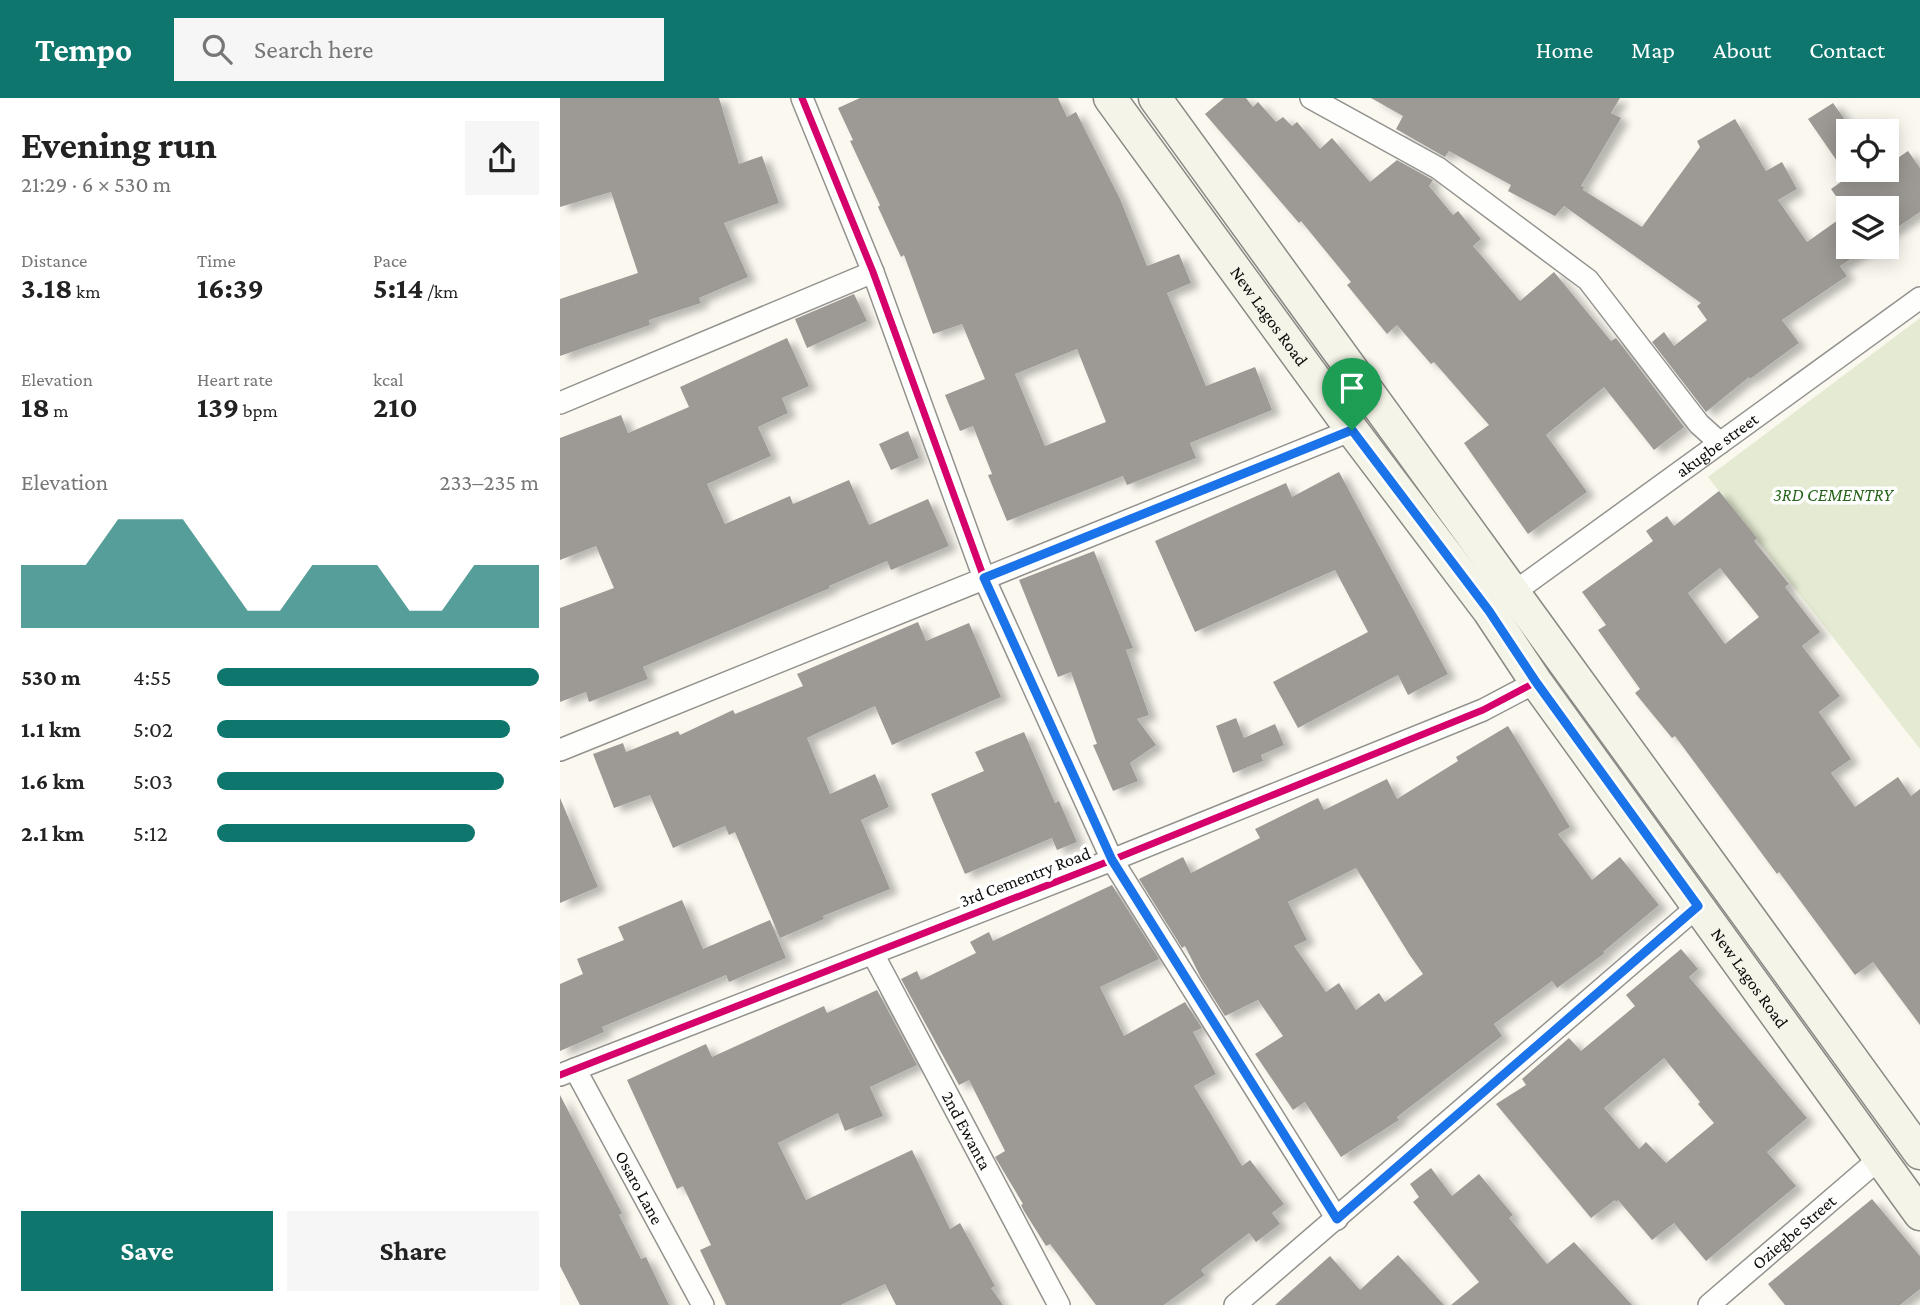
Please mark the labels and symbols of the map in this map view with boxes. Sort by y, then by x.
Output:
street label: New Lagos Road [1226,263,1312,370]
pin [1322,358,1382,430]
street label: akugbe street [1672,408,1763,482]
park label: 3RD CEMENTRY [1773,485,1894,505]
street label: 3rd Cementry Road [957,843,1094,911]
street label: New Lagos Road [1707,924,1793,1032]
street label: 2nd Ewanta [938,1088,996,1173]
street label: Osaro Lane [611,1147,667,1228]
street label: Oziegbe Street [1748,1190,1841,1273]

